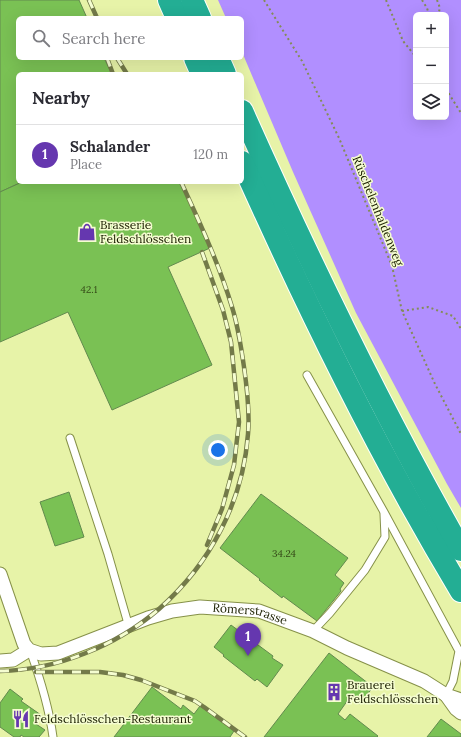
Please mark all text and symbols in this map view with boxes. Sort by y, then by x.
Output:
map controls [413,12,449,120]
button: + [413,12,449,48]
search box [16,16,244,60]
icon: search [30,27,52,49]
text: Search here [62,29,145,48]
button: − [413,48,449,84]
button: layers [413,84,449,120]
text: Nearby [32,87,90,109]
text: Schalander [70,137,150,156]
text: 1 [42,146,48,163]
text: 120 m [193,146,228,163]
street label: Rüschelenhaldenweg [350,154,408,268]
text: Place [70,156,102,173]
place label: Brasserie Feldschlösschen [100,217,191,246]
shop icon: Brasserie Feldschlösschen [77,222,97,242]
house number: 42.1 [81,283,98,296]
your location [208,440,228,460]
house number: 34.24 [272,547,297,560]
street label: Römerstrasse [212,600,290,628]
pin: 1 [235,623,261,656]
place label: Brauerei Feldschlösschen [347,677,438,706]
building icon: Brauerei Feldschlösschen [324,682,344,702]
restaurant icon: Feldschlösschen-Restaurant [11,709,31,729]
place label: Feldschlösschen-Restaurant [34,711,192,726]

